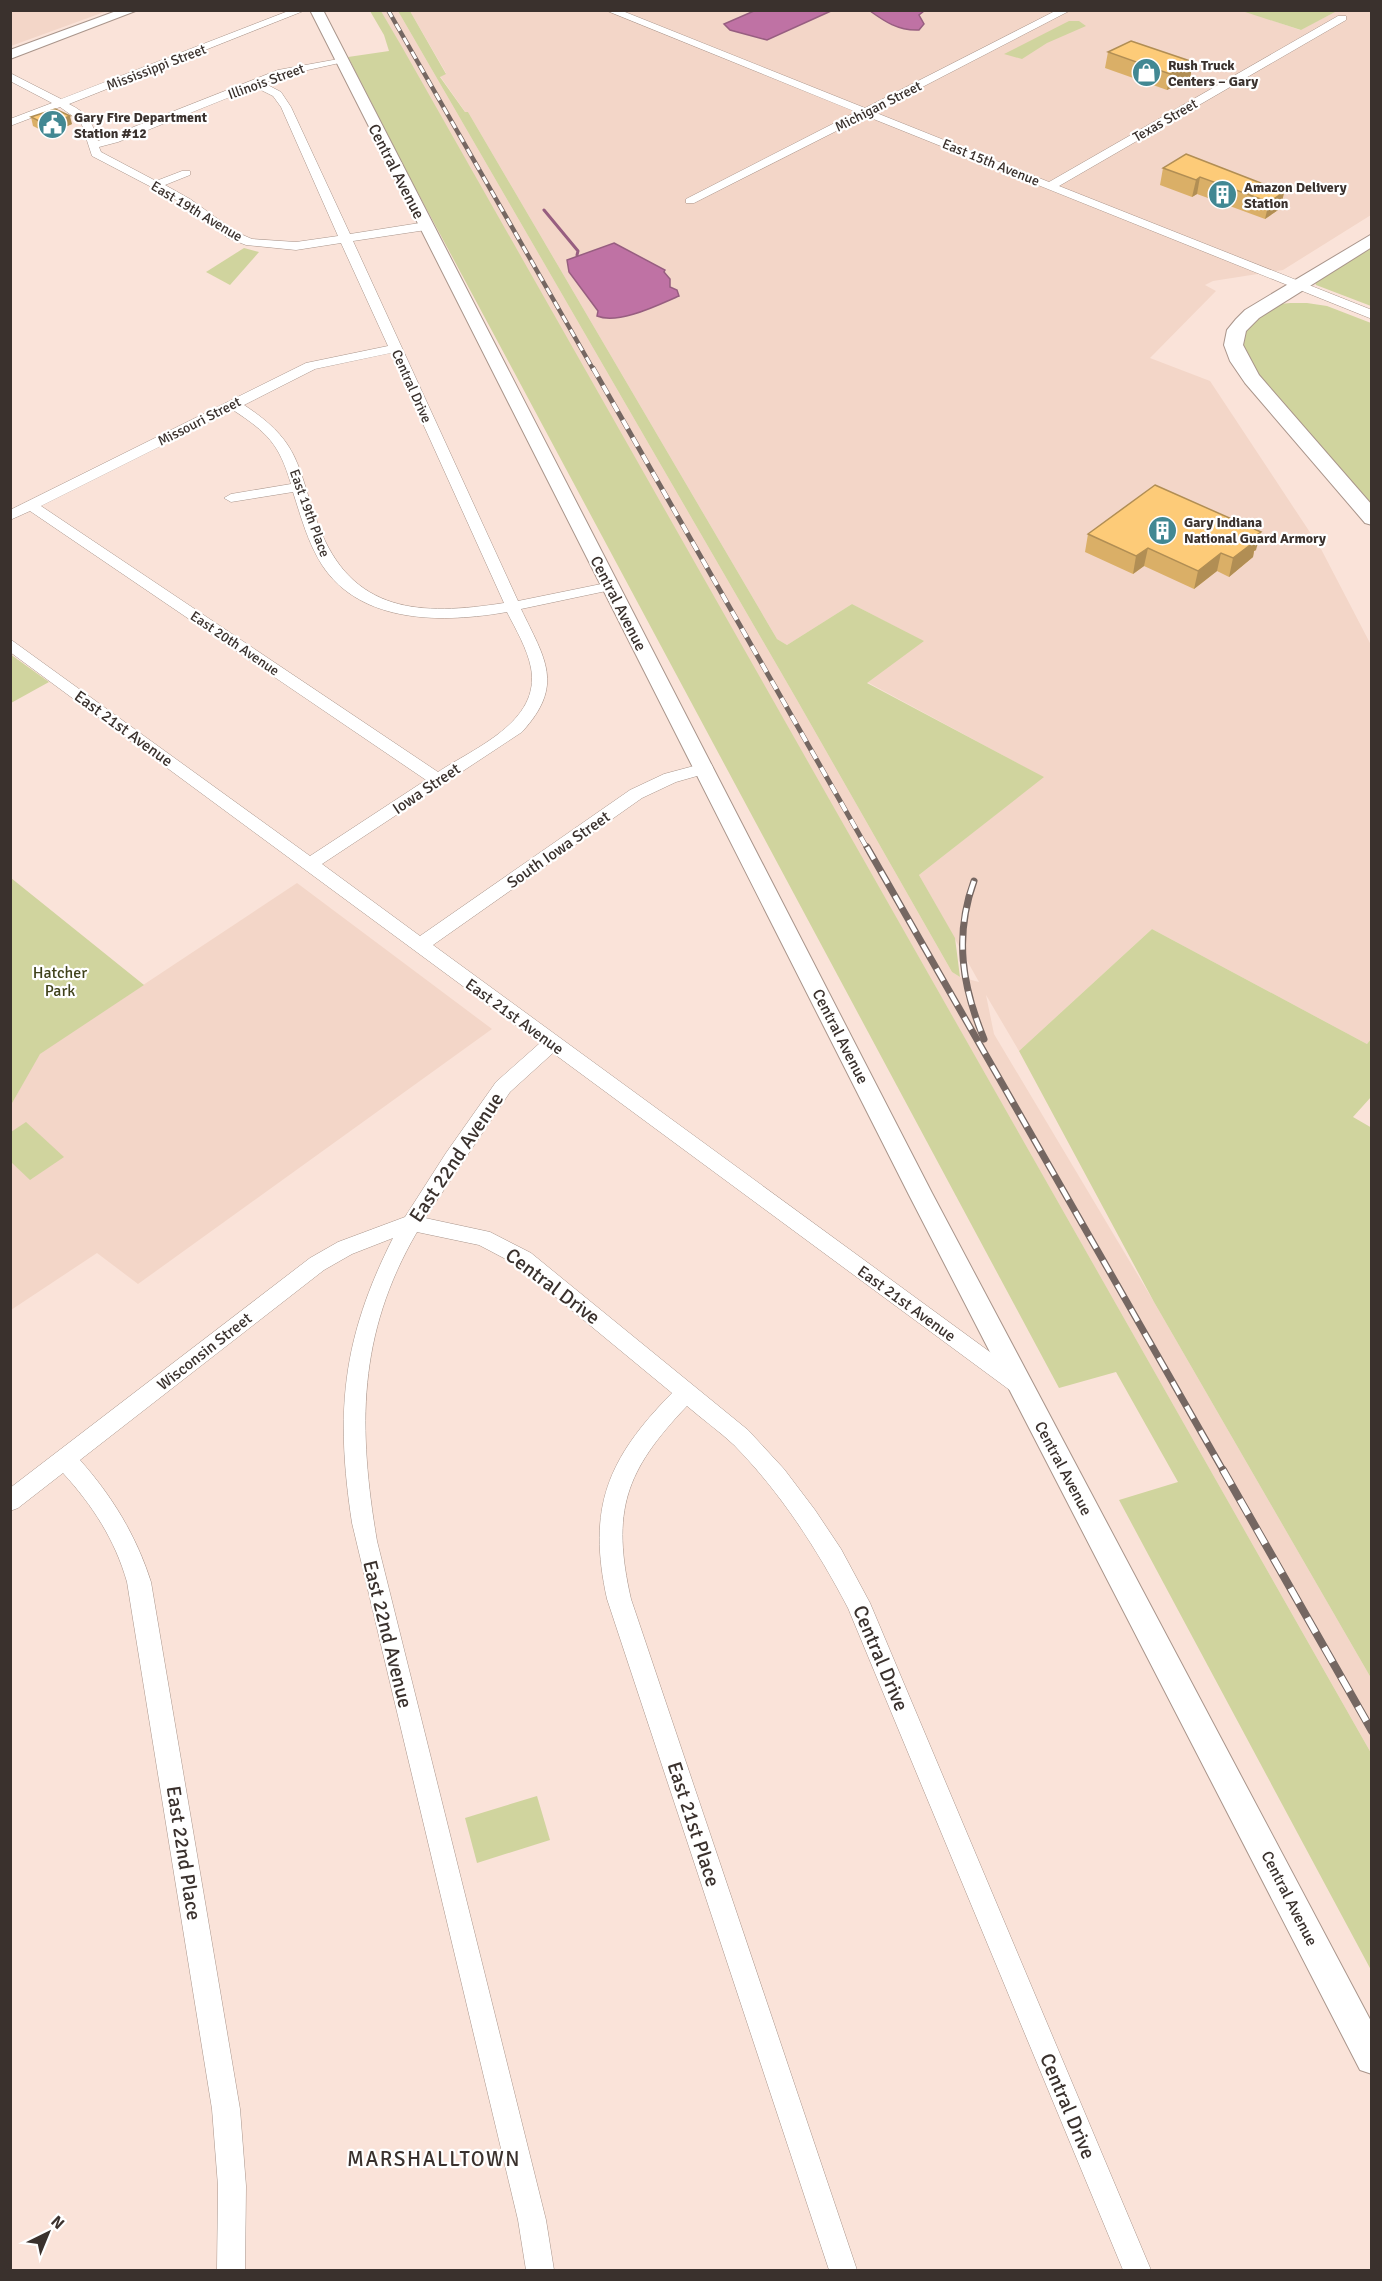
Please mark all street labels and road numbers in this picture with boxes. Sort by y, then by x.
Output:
street label: Mississippi Street [104,41,209,94]
street label: Illinois Street [226,60,307,103]
street label: Michigan Street [832,77,924,136]
street label: Texas Street [1130,95,1201,146]
street label: Central Avenue [364,121,429,222]
street label: East 15th Avenue [940,135,1042,190]
street label: East 19th Avenue [148,177,245,245]
street label: Central Drive [388,347,435,426]
street label: Missouri Street [155,393,244,450]
street label: East 19th Place [286,467,333,559]
street label: Central Avenue [586,553,651,654]
street label: East 20th Avenue [187,607,282,679]
street label: East 21st Avenue [70,686,176,771]
street label: Iowa Street [389,759,465,819]
street label: South Iowa Street [503,807,614,893]
street label: East 21st Avenue [461,974,567,1059]
street label: Central Avenue [808,986,873,1087]
street label: East 22nd Avenue [404,1087,509,1227]
street label: Central Drive [500,1243,605,1330]
street label: East 21st Avenue [853,1261,959,1346]
street label: Wisconsin Street [153,1308,256,1395]
street label: Central Avenue [1030,1418,1096,1519]
street label: East 22nd Avenue [357,1558,418,1711]
street label: Central Drive [847,1602,914,1715]
street label: East 21st Place [662,1759,725,1890]
street label: East 22nd Place [161,1784,206,1922]
street label: Central Avenue [1257,1848,1322,1949]
street label: Central Drive [1034,2050,1101,2163]

